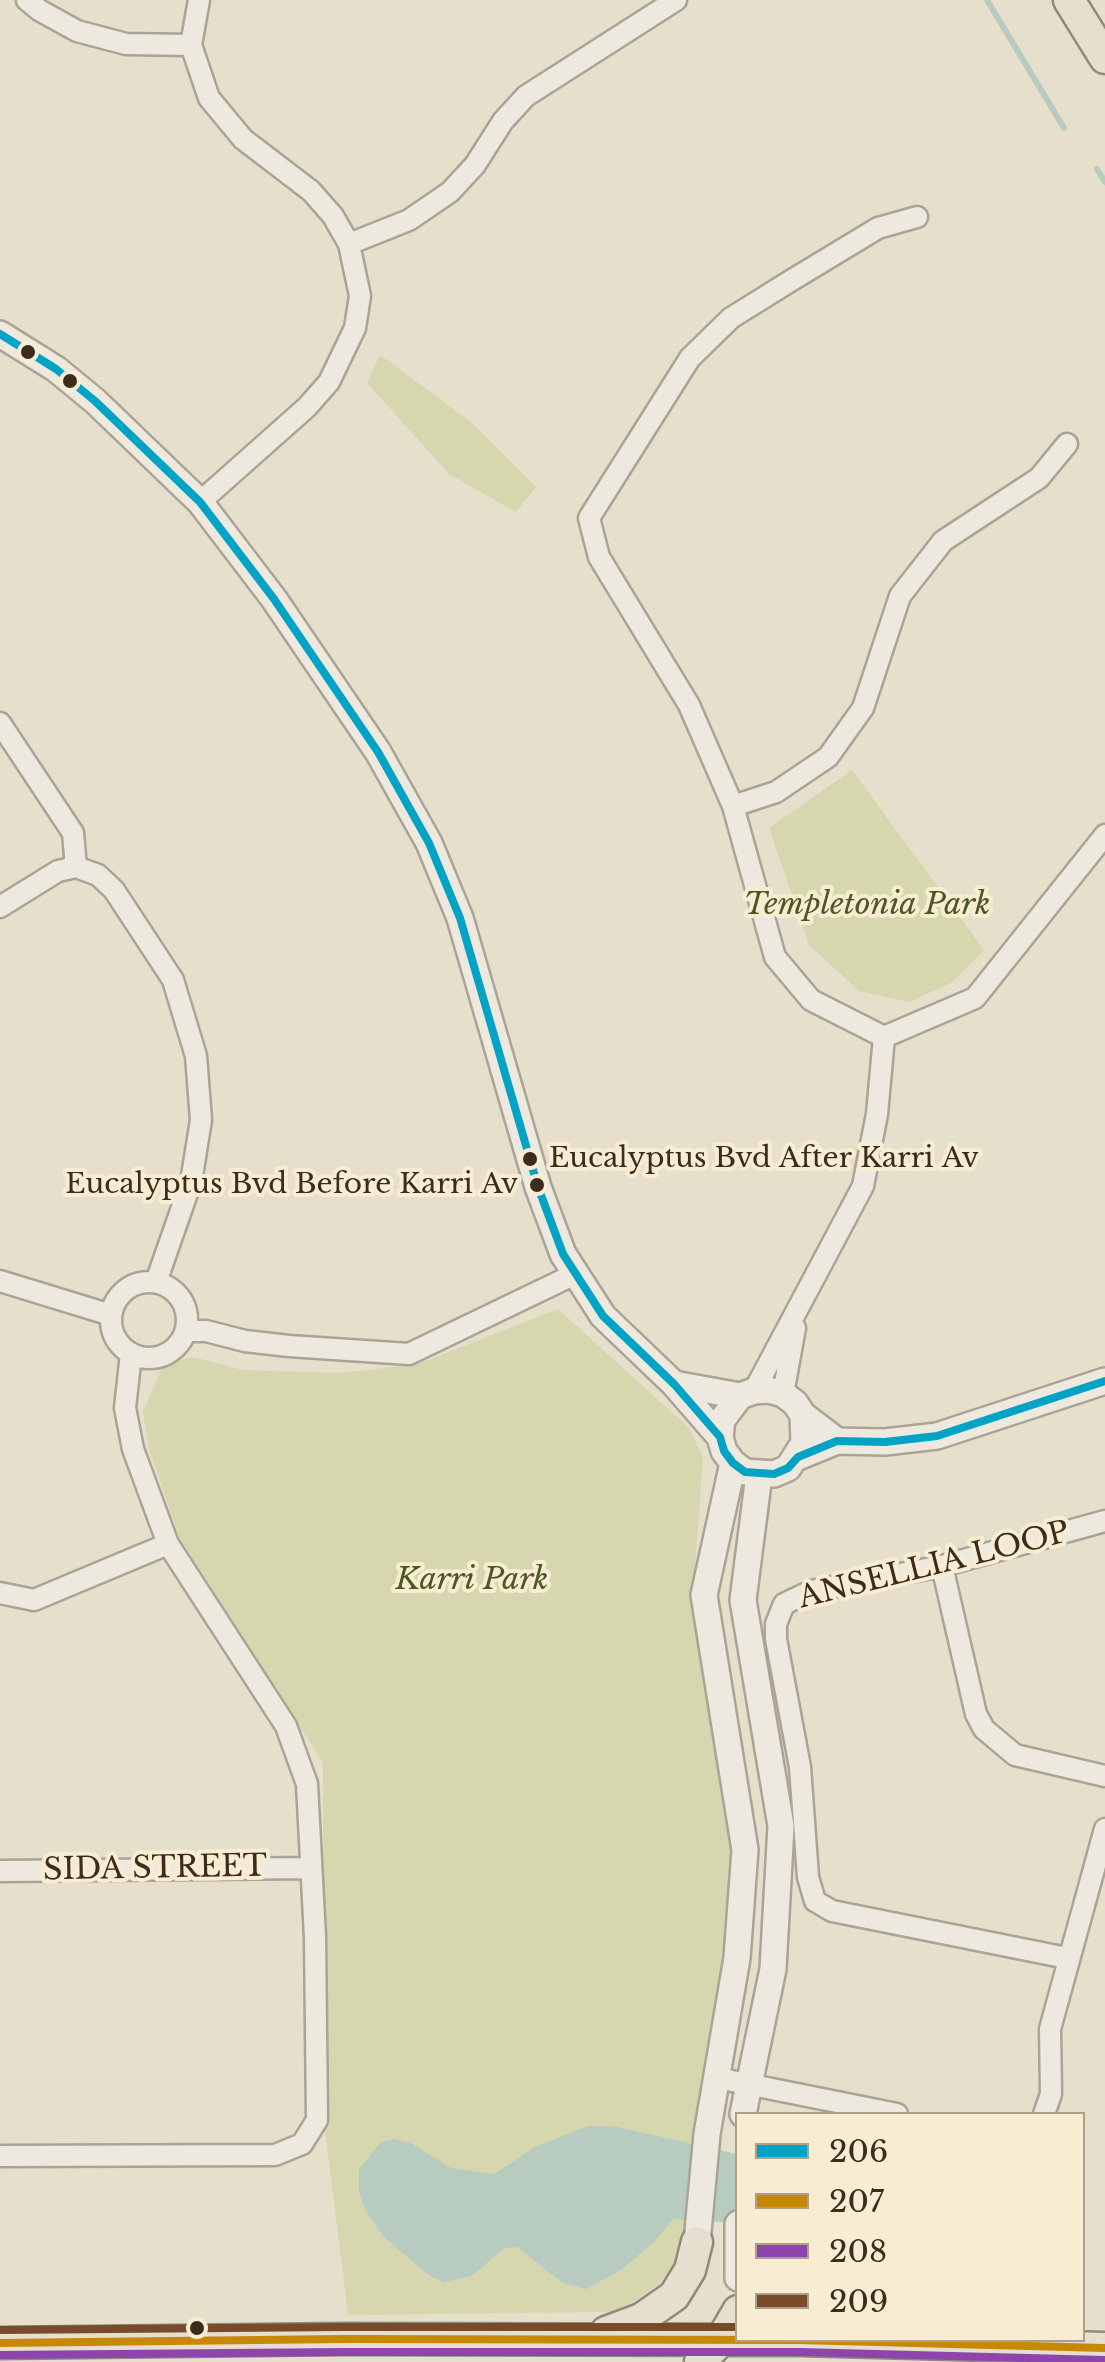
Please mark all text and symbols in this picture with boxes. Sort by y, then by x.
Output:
unlabelled marker [18,342,38,362]
unlabelled marker [60,371,80,391]
park label: Templetonia Park [744,888,990,924]
place label: Eucalyptus Bvd After Karri Av [549,1142,979,1176]
marker: Eucalyptus Bvd After Karri Av [520,1149,540,1169]
place label: Eucalyptus Bvd Before Karri Av [65,1168,518,1202]
marker: Eucalyptus Bvd Before Karri Av [527,1175,547,1195]
street label: ANSELLIA LOOP [795,1515,1073,1617]
park label: Karri Park [396,1563,548,1599]
street label: SIDA STREET [43,1849,267,1889]
legend [735,2112,1085,2342]
text: 206 [829,2133,888,2170]
text: 207 [829,2183,884,2220]
text: 208 [829,2233,887,2270]
text: 209 [829,2283,888,2320]
unlabelled marker [187,2318,207,2338]

